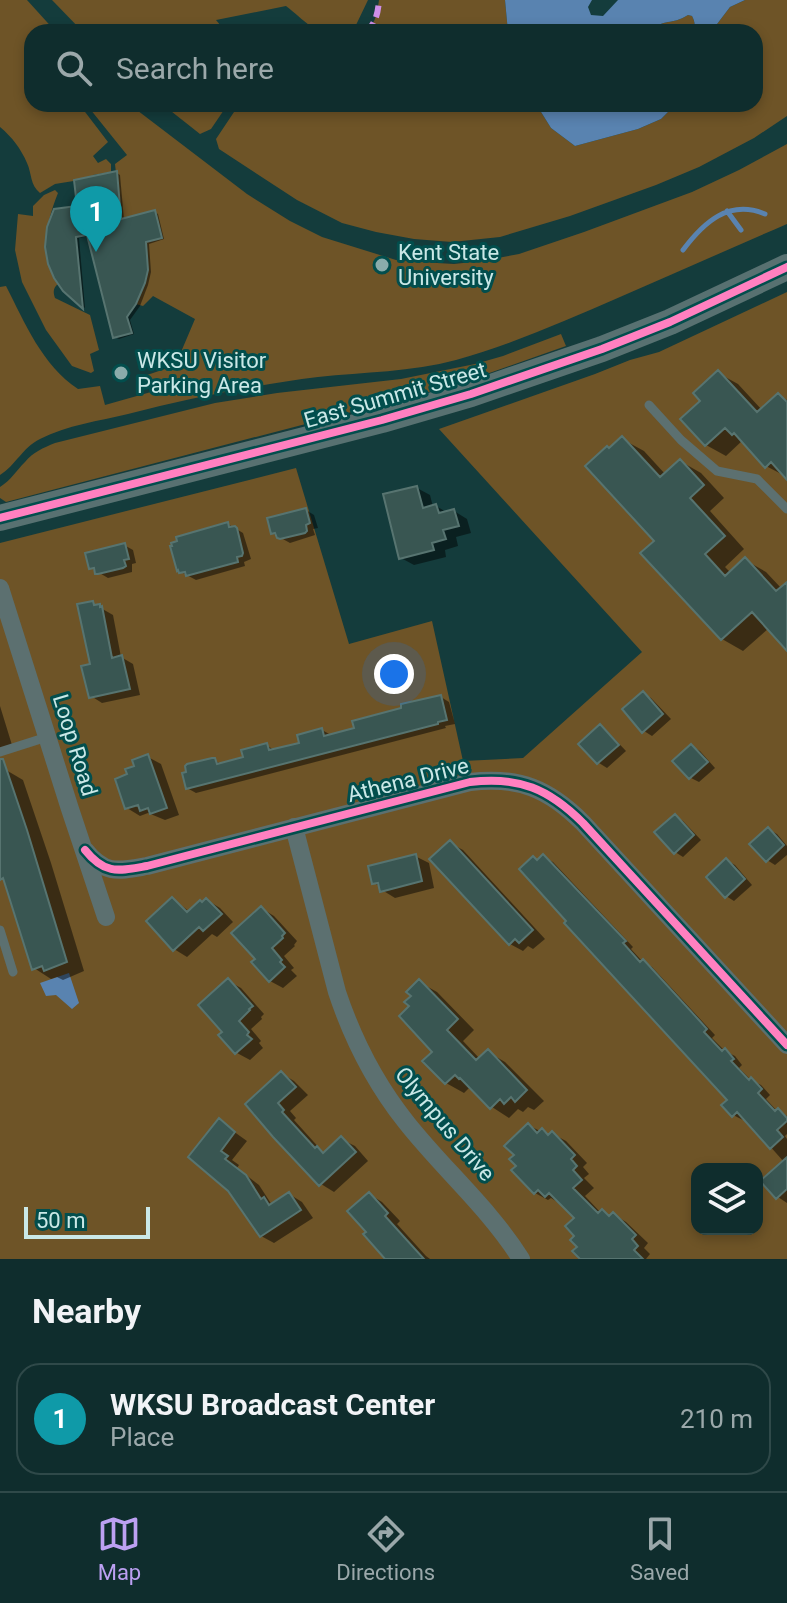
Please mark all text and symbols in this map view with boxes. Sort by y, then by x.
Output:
search box [24,24,763,112]
icon: search [52,46,96,90]
text: Search here [116,51,274,86]
pin: 1 [70,186,122,252]
place label: Kent State University [398,240,499,290]
marker: Kent State University [373,256,391,274]
place label: WKSU Visitor Parking Area [137,348,267,398]
street label: East Summit Street [301,357,489,433]
marker: WKSU Visitor Parking Area [112,364,130,382]
your location [374,654,414,694]
street label: Loop Road [48,691,102,799]
street label: Athena Drive [345,753,471,807]
street label: Olympus Drive [390,1062,500,1186]
map controls [691,1163,763,1235]
button: layers [691,1163,763,1235]
scale bar [24,1203,150,1239]
text: 50 m [36,1208,85,1233]
text: Nearby [32,1291,141,1331]
text: WKSU Broadcast Center [110,1387,435,1422]
text: 1 [53,1404,67,1434]
text: 210 m [680,1404,753,1434]
text: Place [110,1422,174,1452]
tab: Map [97,1512,141,1585]
tab: Directions [336,1512,435,1585]
tab: Saved [630,1512,690,1585]

